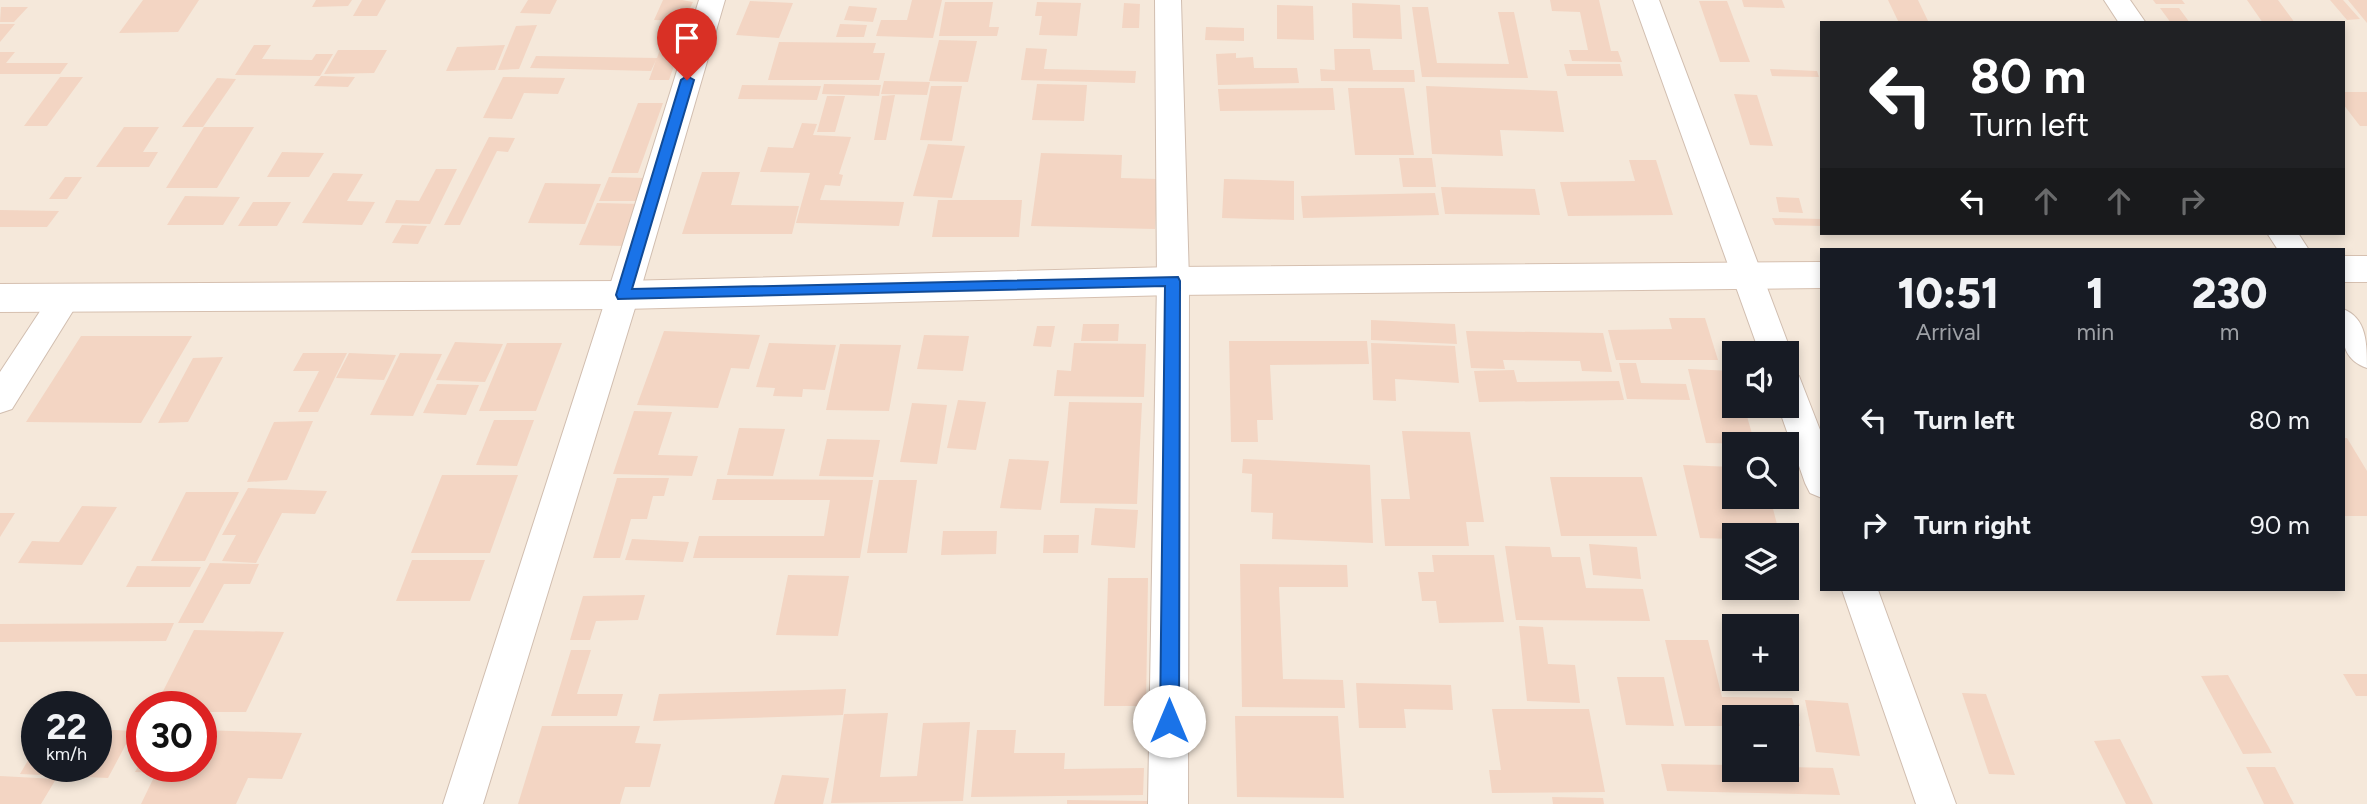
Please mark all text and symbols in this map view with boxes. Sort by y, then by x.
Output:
pin [657,8,717,80]
icon: arrive [668,19,706,57]
text: 80 m [1970,46,2086,105]
icon: left [1855,49,1946,140]
text: Turn left [1970,106,2089,144]
icon: left [1954,182,1992,220]
icon: ahead [2027,182,2065,220]
icon: ahead [2100,182,2138,220]
icon: right [2173,182,2211,220]
text: 10:51 [1898,268,1999,319]
text: 1 [2086,268,2104,319]
text: 230 [2192,268,2267,319]
text: Arrival [1916,318,1981,346]
text: min [2076,318,2114,346]
text: m [2220,318,2239,346]
map controls [1722,341,1799,782]
button: sound [1722,341,1799,418]
icon: left [1855,401,1893,439]
text: Turn left [1914,404,2015,436]
text: 80 m [2249,404,2310,436]
button: search [1722,432,1799,509]
icon: right [1855,506,1893,544]
text: Turn right [1914,509,2031,541]
text: 90 m [2250,509,2310,541]
button: layers [1722,523,1799,600]
button: + [1722,614,1799,691]
position arrow [1132,684,1206,758]
speed limit sign: 30 [126,691,217,782]
button: − [1722,705,1799,782]
text: 22 [46,706,87,748]
text: km/h [46,743,87,765]

